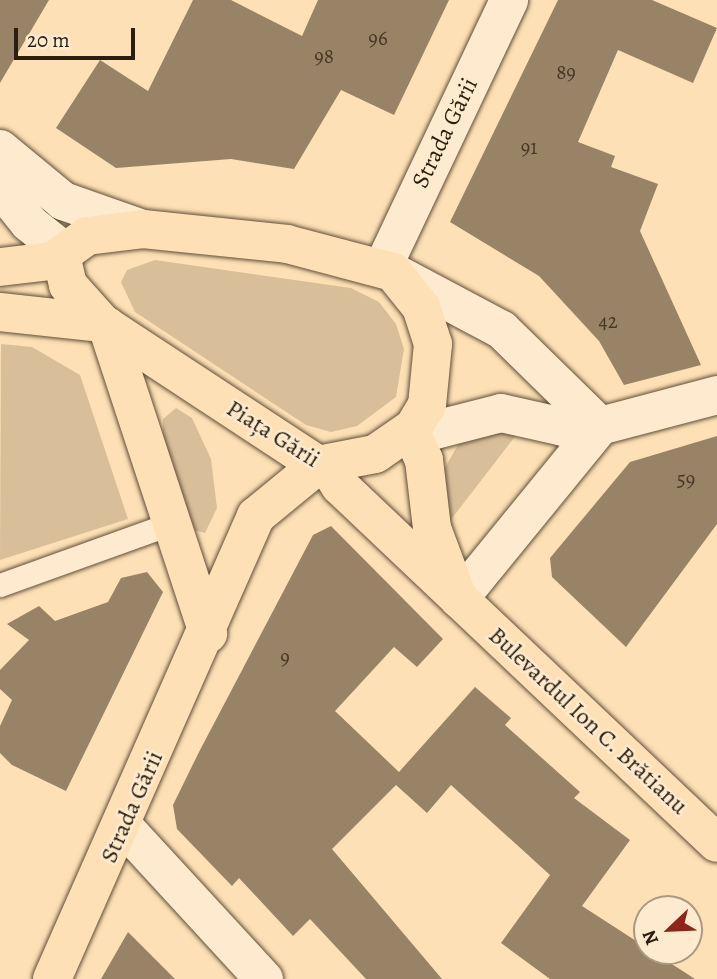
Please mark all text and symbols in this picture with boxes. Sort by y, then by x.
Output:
scale bar [18,14,138,58]
house number: 96 [368,25,388,51]
text: 20 m [27,26,70,54]
house number: 98 [314,43,334,69]
house number: 89 [556,59,576,85]
street label: Strada Gării [406,73,484,193]
house number: 91 [521,134,537,160]
house number: 42 [598,308,618,334]
street label: Piața Gării [221,394,325,474]
house number: 59 [677,466,695,492]
street label: Bulevardul Ion C. Brătianu [482,621,694,821]
house number: 9 [280,644,290,670]
street label: Strada Gării [95,747,169,867]
north arrow [633,895,703,965]
text: N [636,926,665,949]

